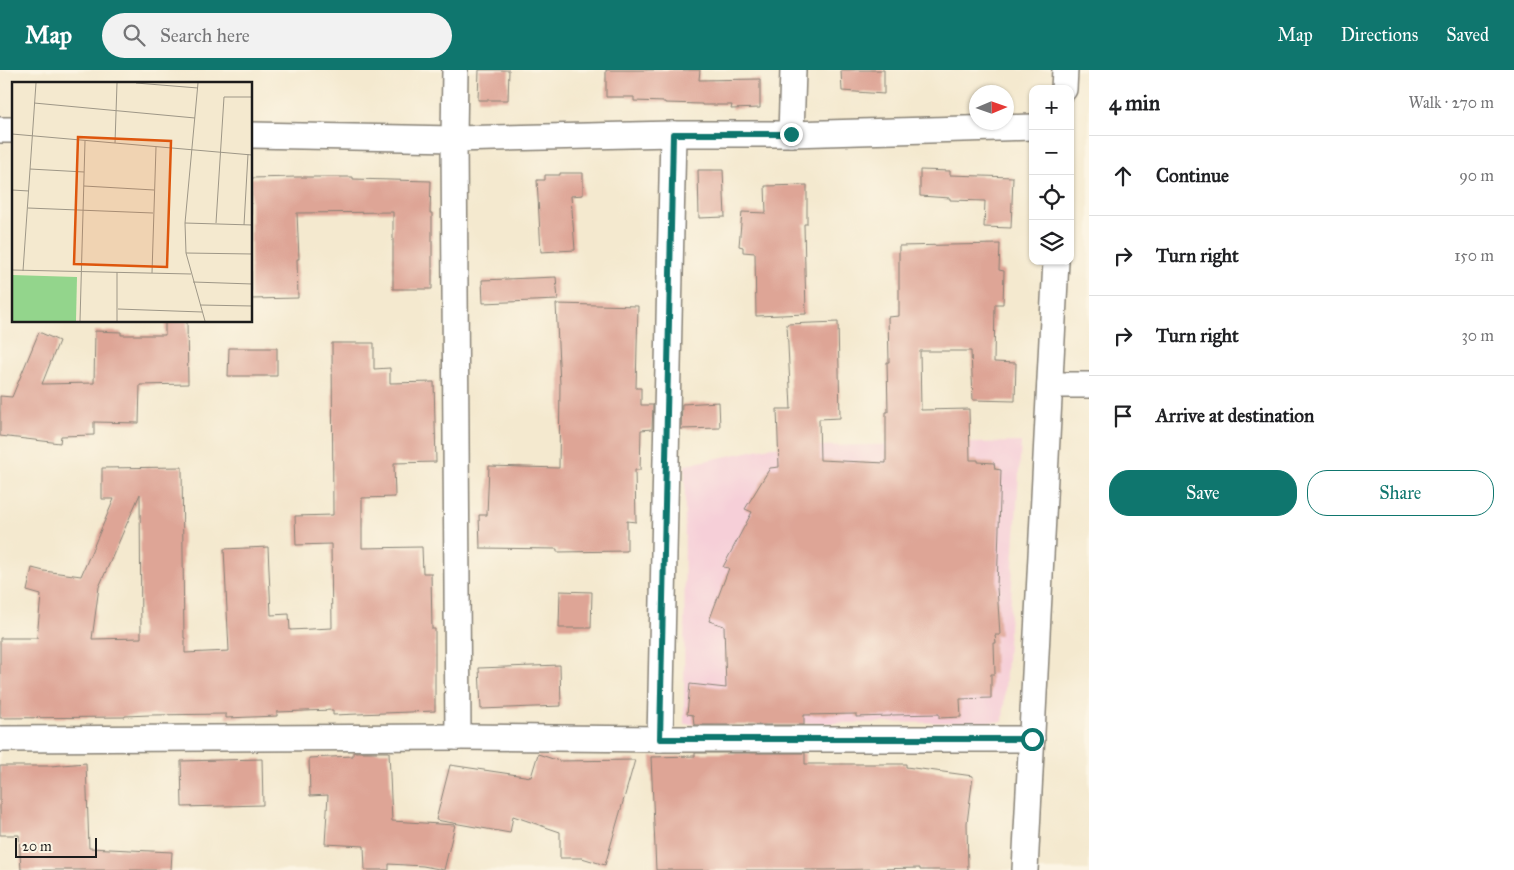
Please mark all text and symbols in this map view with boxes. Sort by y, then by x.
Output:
search box [102,13,452,58]
text: Map [25,20,72,50]
icon: search [120,21,148,49]
text: Search here [160,24,250,47]
text: Map [1277,24,1313,46]
text: Directions [1341,24,1418,46]
text: Saved [1446,24,1489,46]
inset map [12,82,252,322]
north arrow [969,85,1014,130]
map controls [1029,85,1074,265]
button: + [1029,85,1074,130]
text: 4 min [1109,90,1160,116]
text: Walk · 270 m [1408,93,1494,112]
route end [780,123,803,146]
button: − [1029,130,1074,175]
icon: ahead [1109,162,1137,190]
text: Continue [1156,164,1229,187]
text: 90 m [1459,166,1494,185]
button: locate [1029,175,1074,220]
button: layers [1029,220,1074,265]
icon: right [1109,242,1137,270]
text: Turn right [1156,244,1239,267]
text: 150 m [1454,246,1494,265]
icon: right [1109,322,1137,350]
text: Turn right [1156,324,1239,347]
text: 30 m [1461,326,1494,345]
icon: arrive [1109,402,1137,430]
text: Arrive at destination [1156,404,1314,427]
button: Save [1109,470,1297,516]
button: Share [1307,470,1494,516]
route start [1021,728,1044,751]
scale bar [15,835,98,858]
text: 20 m [22,838,52,855]

